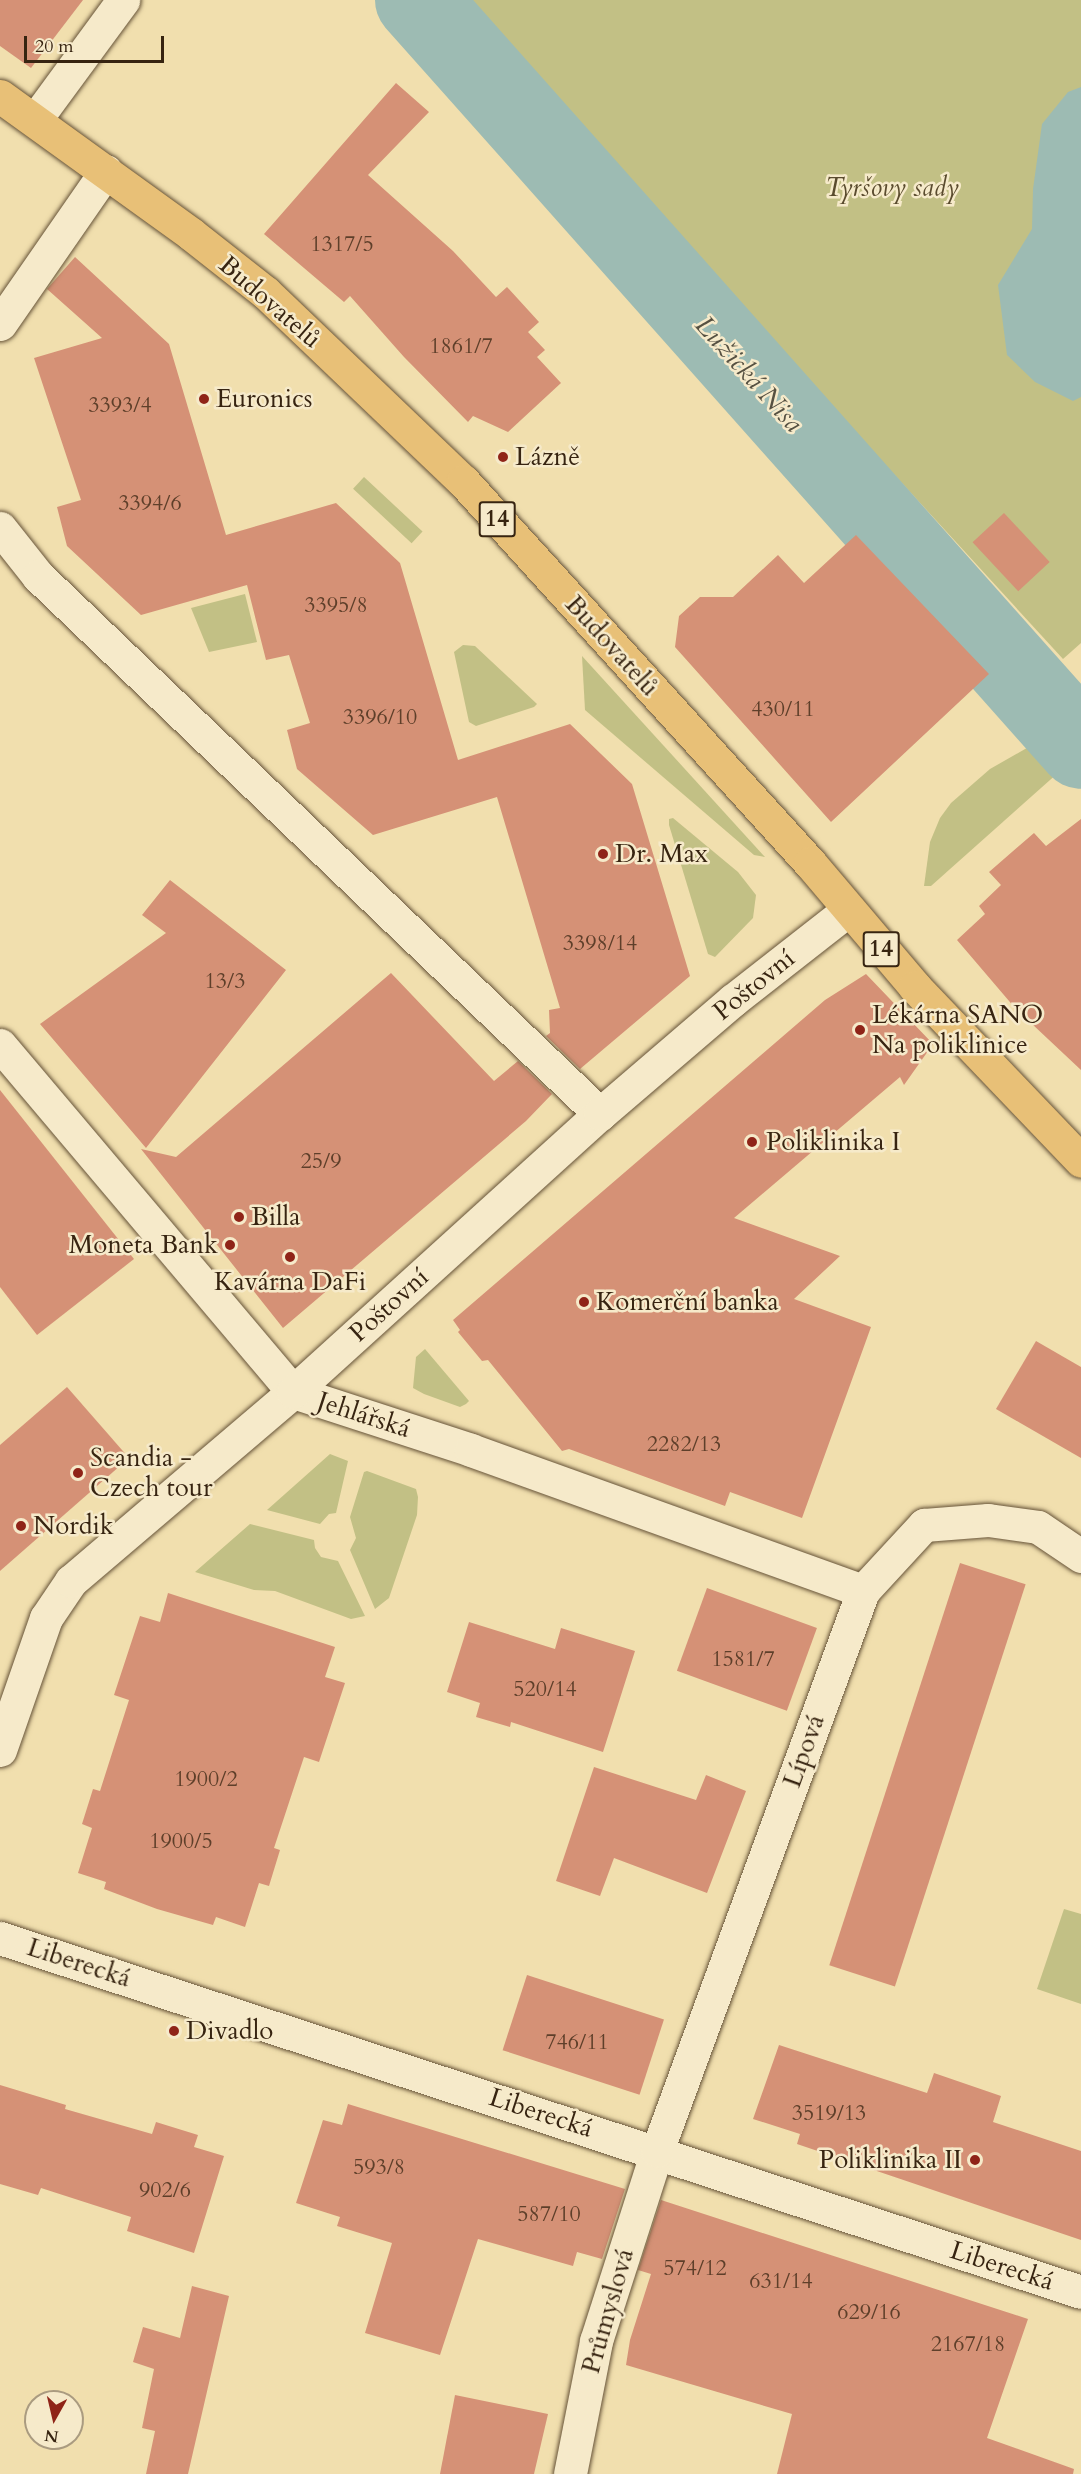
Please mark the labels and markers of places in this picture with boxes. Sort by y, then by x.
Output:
place label: Euronics [216,383,312,415]
marker: Euronics [197,392,211,406]
place label: Lázně [515,441,580,473]
marker: Lázně [496,450,510,464]
place label: Dr. Max [615,838,708,870]
marker: Dr. Max [596,847,610,861]
place label: Lékárna SANO Na poliklinice [872,999,1043,1060]
marker: Lékárna SANO Na poliklinice [853,1023,867,1037]
place label: Poliklinika I [766,1126,900,1158]
marker: Poliklinika I [743,1133,761,1151]
place label: Billa [251,1201,300,1233]
marker: Billa [232,1210,246,1224]
place label: Moneta Bank [69,1229,218,1261]
marker: Moneta Bank [223,1238,237,1252]
marker: Kavárna DaFi [283,1250,297,1264]
place label: Kavárna DaFi [214,1266,366,1298]
place label: Komerční banka [596,1286,779,1318]
marker: Komerční banka [577,1295,591,1309]
place label: Scandia - Czech tour [90,1442,212,1504]
marker: Scandia - Czech tour [71,1466,85,1480]
place label: Nordik [33,1510,114,1542]
marker: Nordik [14,1519,28,1533]
place label: Divadlo [186,2015,273,2047]
marker: Divadlo [167,2024,181,2038]
place label: Poliklinika II [819,2144,962,2176]
marker: Poliklinika II [966,2151,984,2169]

